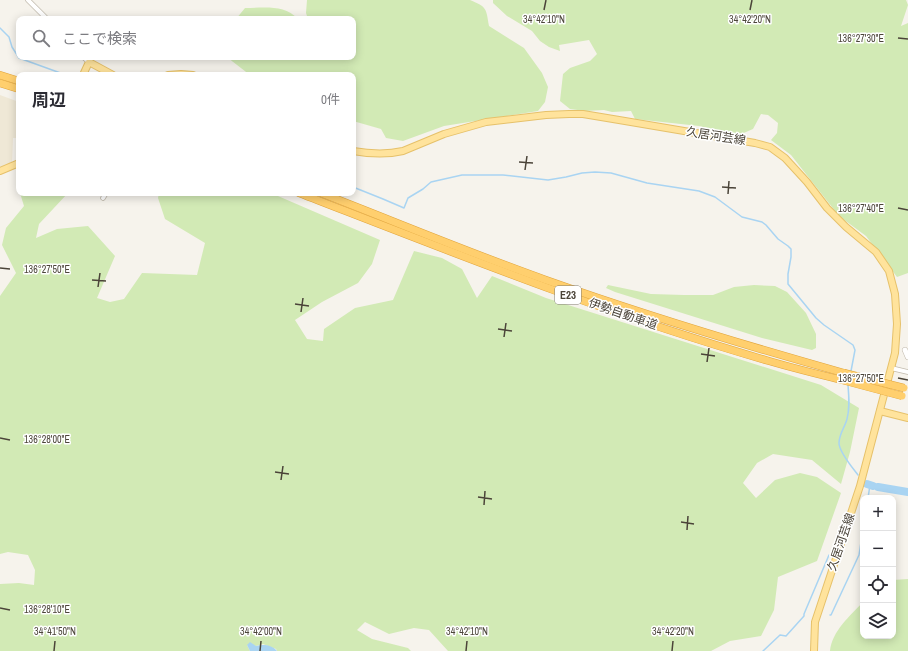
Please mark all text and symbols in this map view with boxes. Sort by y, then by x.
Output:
text: 34°42'10"N [523,13,565,26]
text: 34°42'20"N [729,13,771,26]
search box [16,16,356,60]
icon: search [30,27,52,49]
text: ここで検索 [62,28,137,49]
text: 136°27'30"E [838,32,884,45]
text: 周辺 [32,88,66,111]
text: 0件 [321,91,340,108]
street label: 久居河芸線 [685,123,747,149]
text: 136°27'40"E [838,202,884,215]
text: 136°27'50"E [24,263,70,276]
road number: E23 [555,286,581,304]
street label: 伊勢自動車道 [586,295,660,333]
text: 136°27'50"E [838,372,884,385]
text: 136°28'00"E [24,433,70,446]
map controls [860,495,896,639]
button: + [860,495,896,531]
street label: 久居河芸線 [824,511,858,573]
button: − [860,531,896,567]
button: locate [860,567,896,603]
text: 136°28'10"E [24,603,70,616]
button: layers [860,603,896,639]
text: 34°41'50"N [34,625,76,638]
text: 34°42'00"N [240,625,282,638]
text: 34°42'10"N [446,625,488,638]
text: 34°42'20"N [652,625,694,638]

